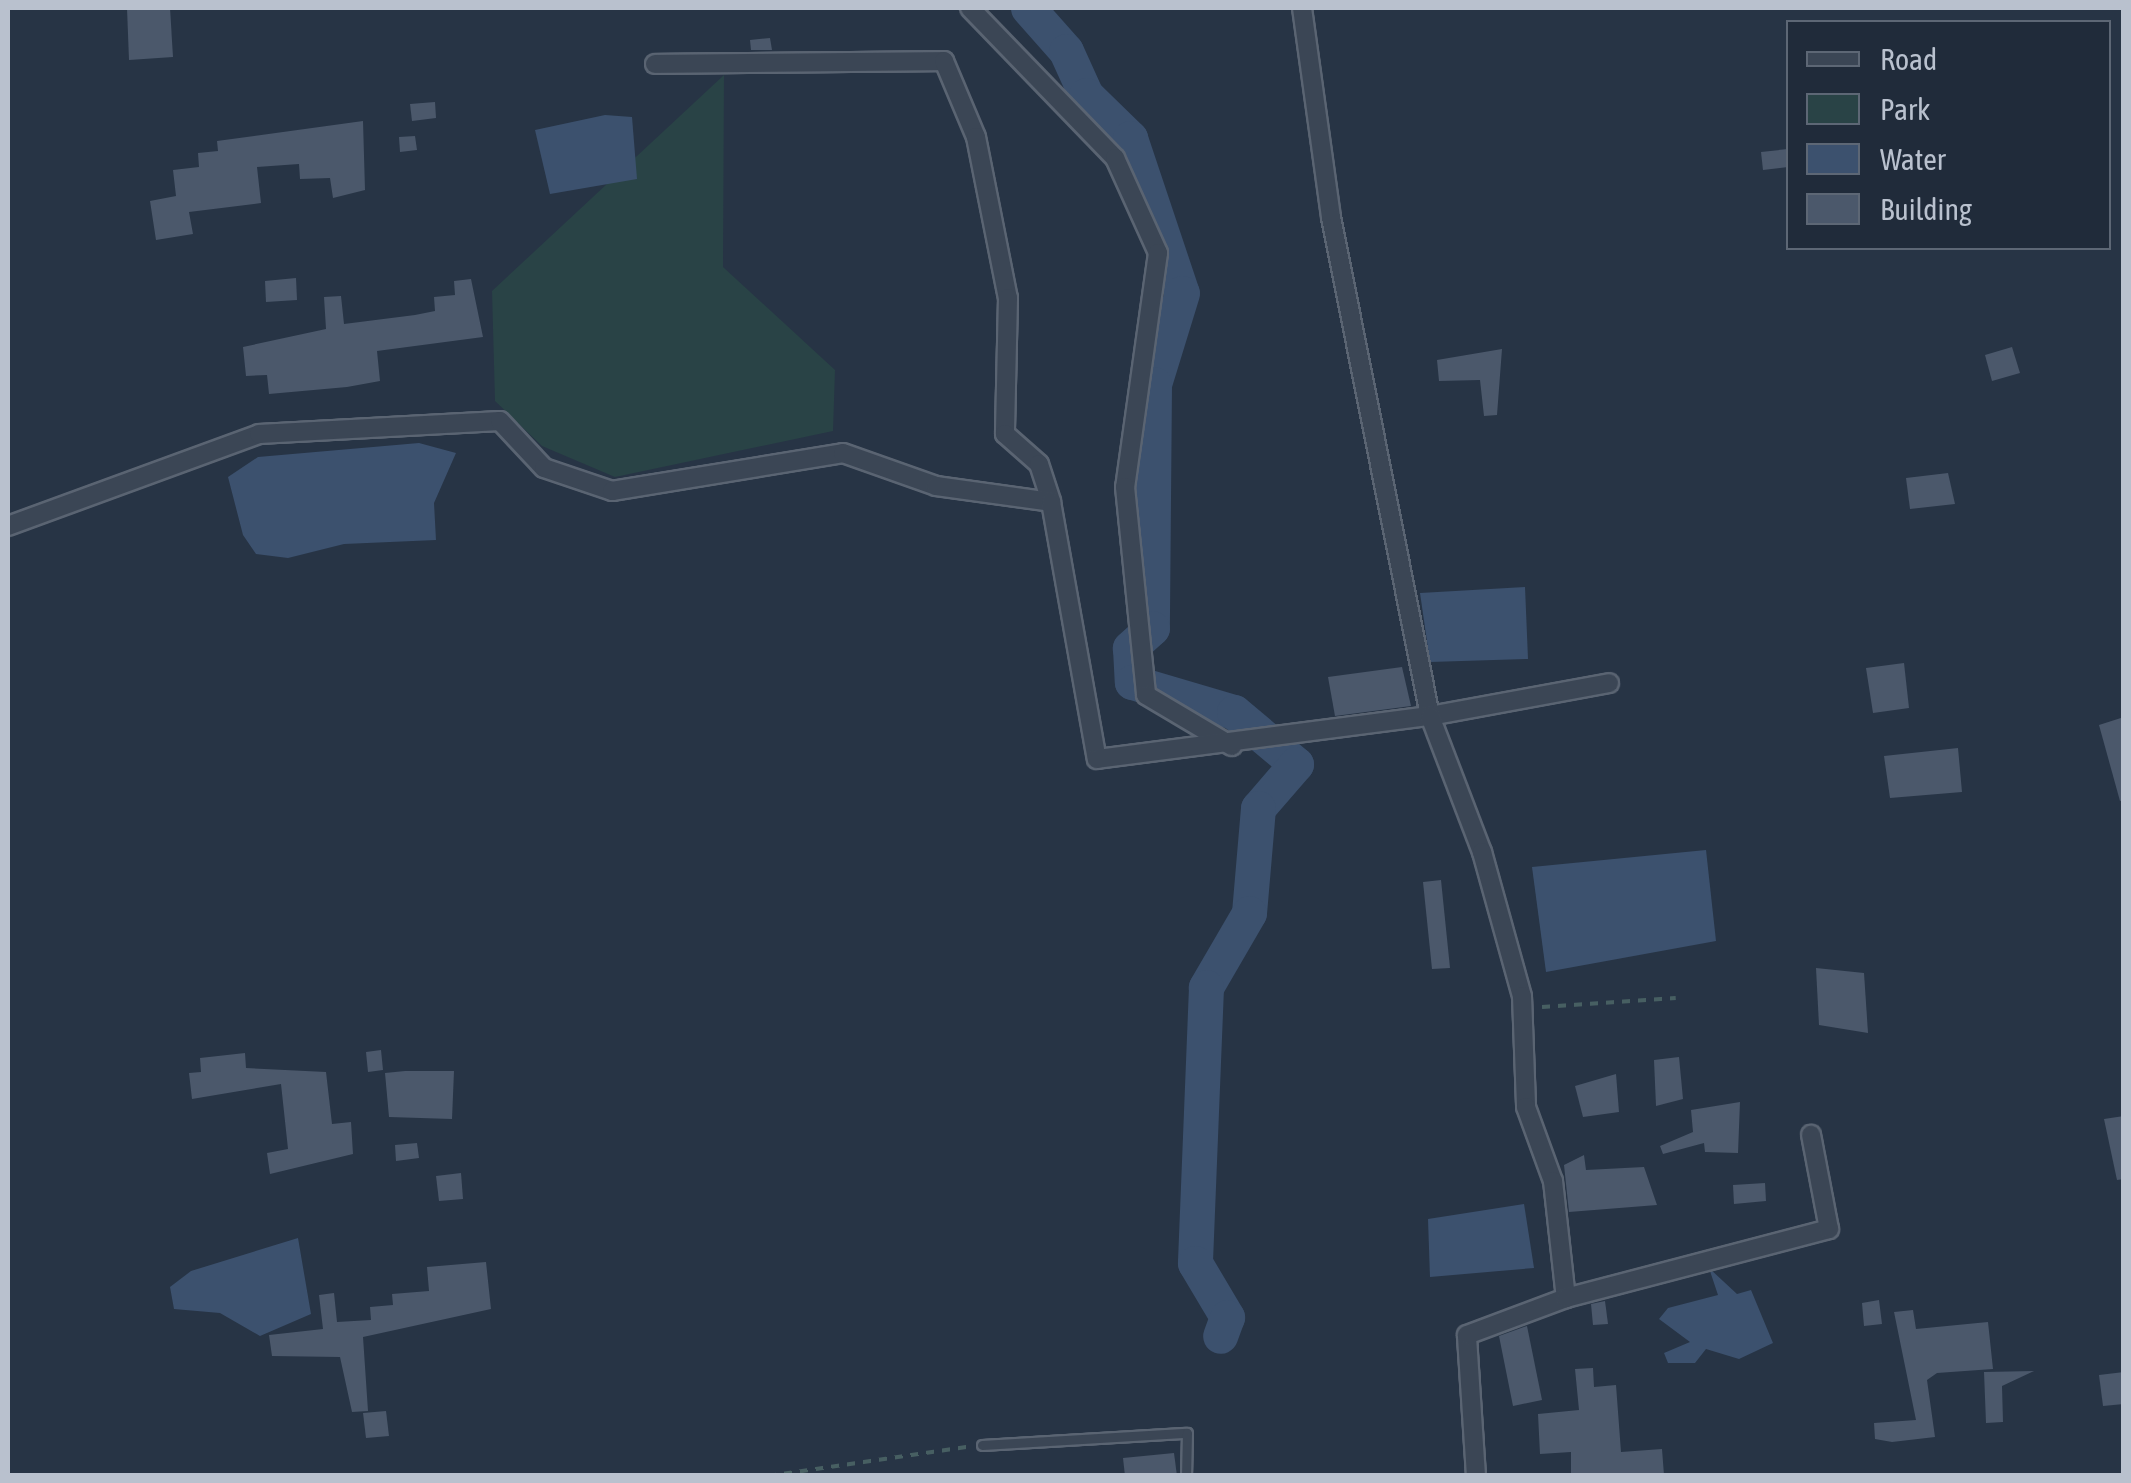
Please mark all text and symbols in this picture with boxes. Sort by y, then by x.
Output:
legend [1786,20,2111,250]
text: Road [1880,42,1937,76]
text: Park [1880,92,1930,126]
text: Water [1880,142,1946,176]
text: Building [1880,192,1972,226]

